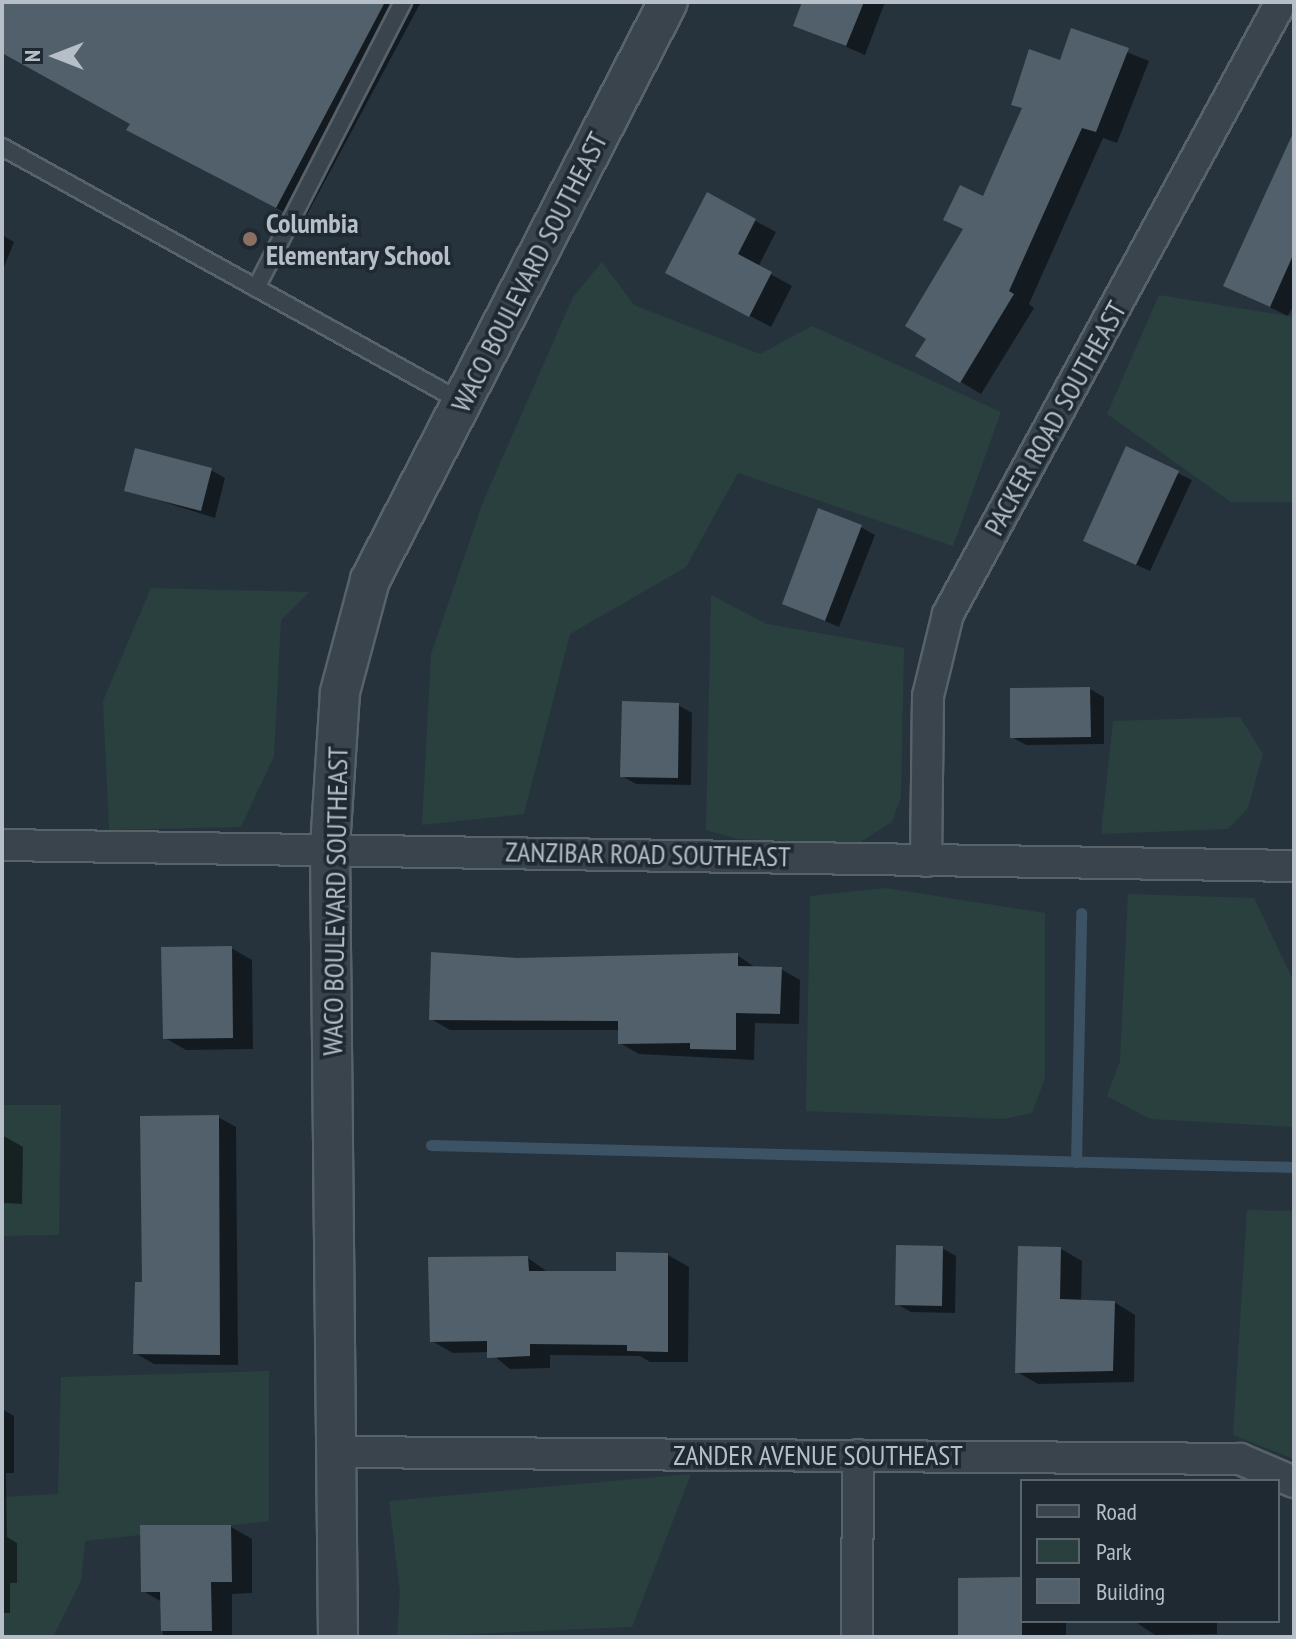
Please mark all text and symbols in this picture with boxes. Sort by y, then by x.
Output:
north arrow [16,16,96,96]
text: N [18,50,46,62]
street label: WACO BOULEVARD SOUTHEAST [444,126,614,418]
place label: Columbia Elementary School [266,206,451,272]
marker: Columbia Elementary School [241,230,259,248]
street label: PACKER ROAD SOUTHEAST [977,295,1133,541]
street label: WACO BOULEVARD SOUTHEAST [316,746,354,1056]
street label: ZANZIBAR ROAD SOUTHEAST [505,835,791,873]
street label: ZANDER AVENUE SOUTHEAST [673,1438,963,1472]
legend [1020,1479,1280,1623]
text: Road [1096,1496,1137,1527]
text: Park [1096,1536,1132,1567]
text: Building [1096,1576,1165,1607]

